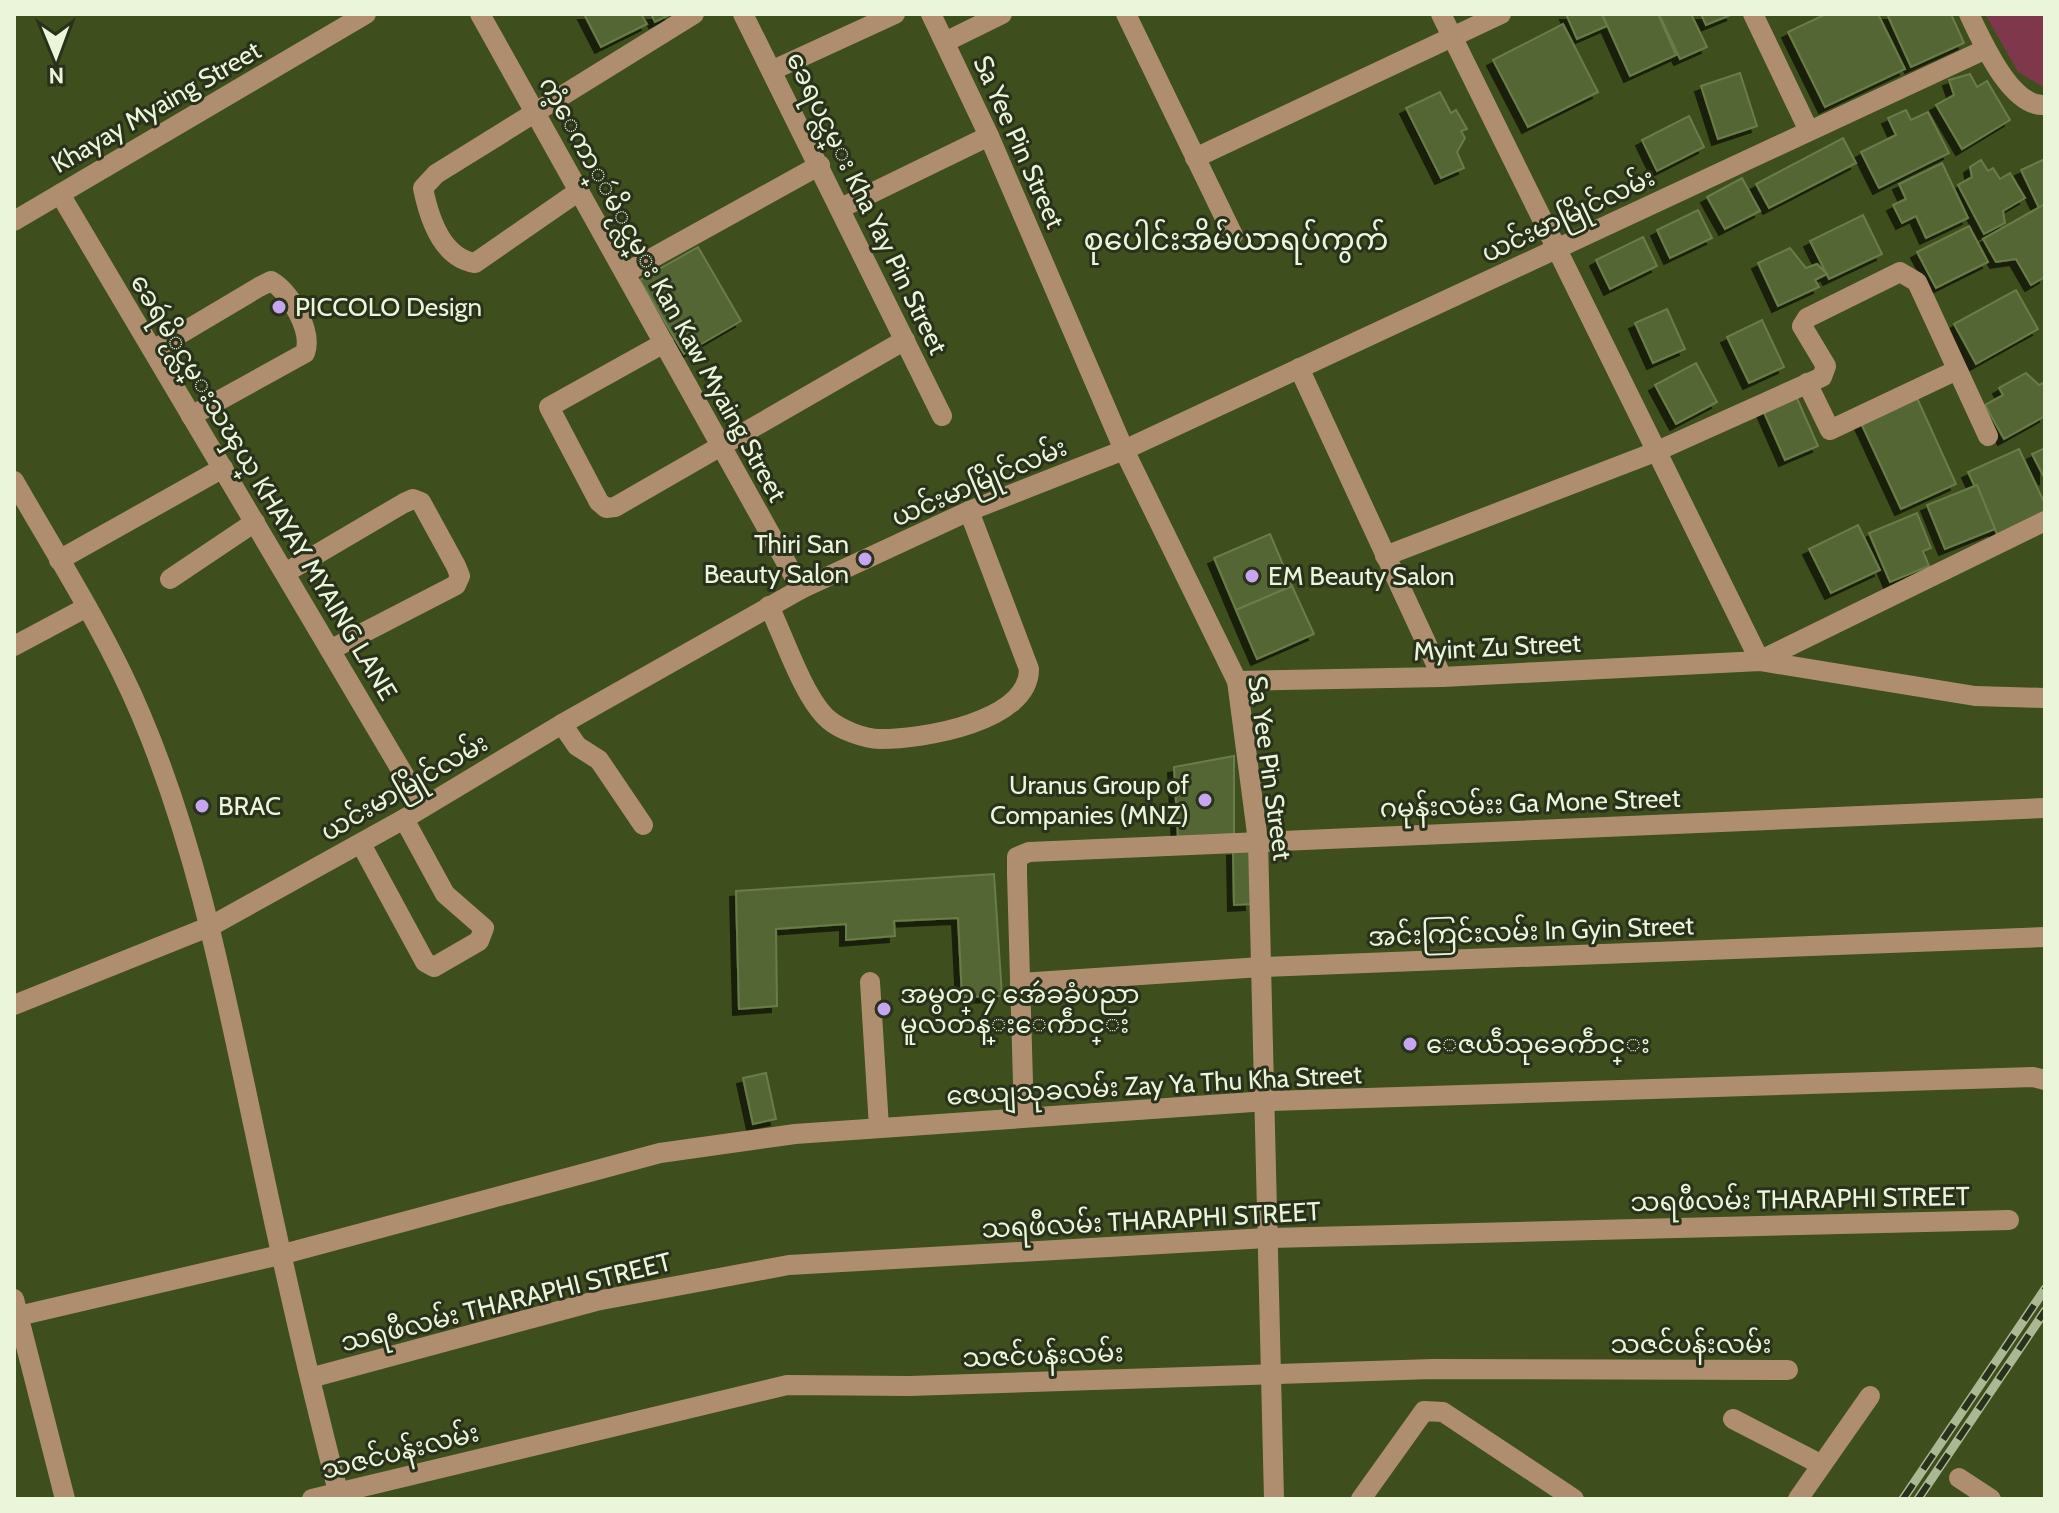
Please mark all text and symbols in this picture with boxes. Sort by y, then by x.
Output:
north arrow [16,16,96,96]
street label: Khayay Myaing Street [46,34,267,180]
street label: ခေရပင္လမ္း Kha Yay Pin Street [775,47,954,362]
street label: Sa Yee Pin Street [967,51,1072,234]
text: N [48,62,64,89]
street label: ကံ့ေကာ္ဴမိႂင္လမ္း Kan Kaw Myaing Street [528,70,795,510]
street label: ယင်းမာမြိုင်လမ်း [1476,160,1662,274]
district label: စုပေါင်းအိမ်ယာရပ်ကွက် [1083,218,1389,265]
street label: ခေရဴမိႂင္လမ္းသၾယ္ KHAYAY MYAING LANE [119,268,405,708]
place label: PICCOLO Design [295,291,482,323]
marker: PICCOLO Design [270,298,288,316]
street label: ယင်းမာမြိုင်လမ်း [886,430,1074,538]
place label: Thiri San Beauty Salon [704,528,849,590]
marker: Thiri San Beauty Salon [856,550,874,568]
place label: EM Beauty Salon [1268,560,1455,592]
marker: EM Beauty Salon [1243,567,1261,585]
street label: Myint Zu Street [1412,627,1582,667]
street label: Sa Yee Pin Street [1241,674,1299,863]
street label: ယင်းမာမြိုင်လမ်း [314,725,496,852]
place label: Uranus Group of Companies (MNZ) [990,769,1189,831]
street label: ဂမုန်းလမ်းး Ga Mone Street [1379,781,1681,829]
place label: BRAC [218,790,281,822]
marker: Uranus Group of Companies (MNZ) [1196,791,1214,809]
marker: BRAC [193,797,211,815]
street label: အင်းကြင်းလမ်း In Gyin Street [1367,908,1695,958]
place label: အမွတ္ ၄ အေဴခခံပညာ မူလတန္းေကဵာင္း [900,978,1140,1045]
marker: အမွတ္ ၄ အေဴခခံပညာ မူလတန္းေကဵာင္း [875,1000,893,1018]
place label: ေဇယဵသုခေကဵာင္း [1426,1027,1650,1065]
marker: ေဇယဵသုခေကဵာင္း [1401,1035,1419,1053]
street label: ဇေယျသုခလမ်း Zay Ya Thu Kha Street [945,1057,1363,1117]
street label: သရဖီလမ်း THARAPHI STREET [1630,1179,1970,1223]
street label: သရဖီလမ်း THARAPHI STREET [981,1194,1322,1250]
street label: သရဖီလမ်း THARAPHI STREET [337,1244,676,1363]
street label: သဇင်ပန်းလမ်း [1610,1327,1772,1365]
street label: သဇင်ပန်းလမ်း [962,1335,1124,1379]
street label: သဇင်ပန်းလမ်း [318,1415,483,1491]

